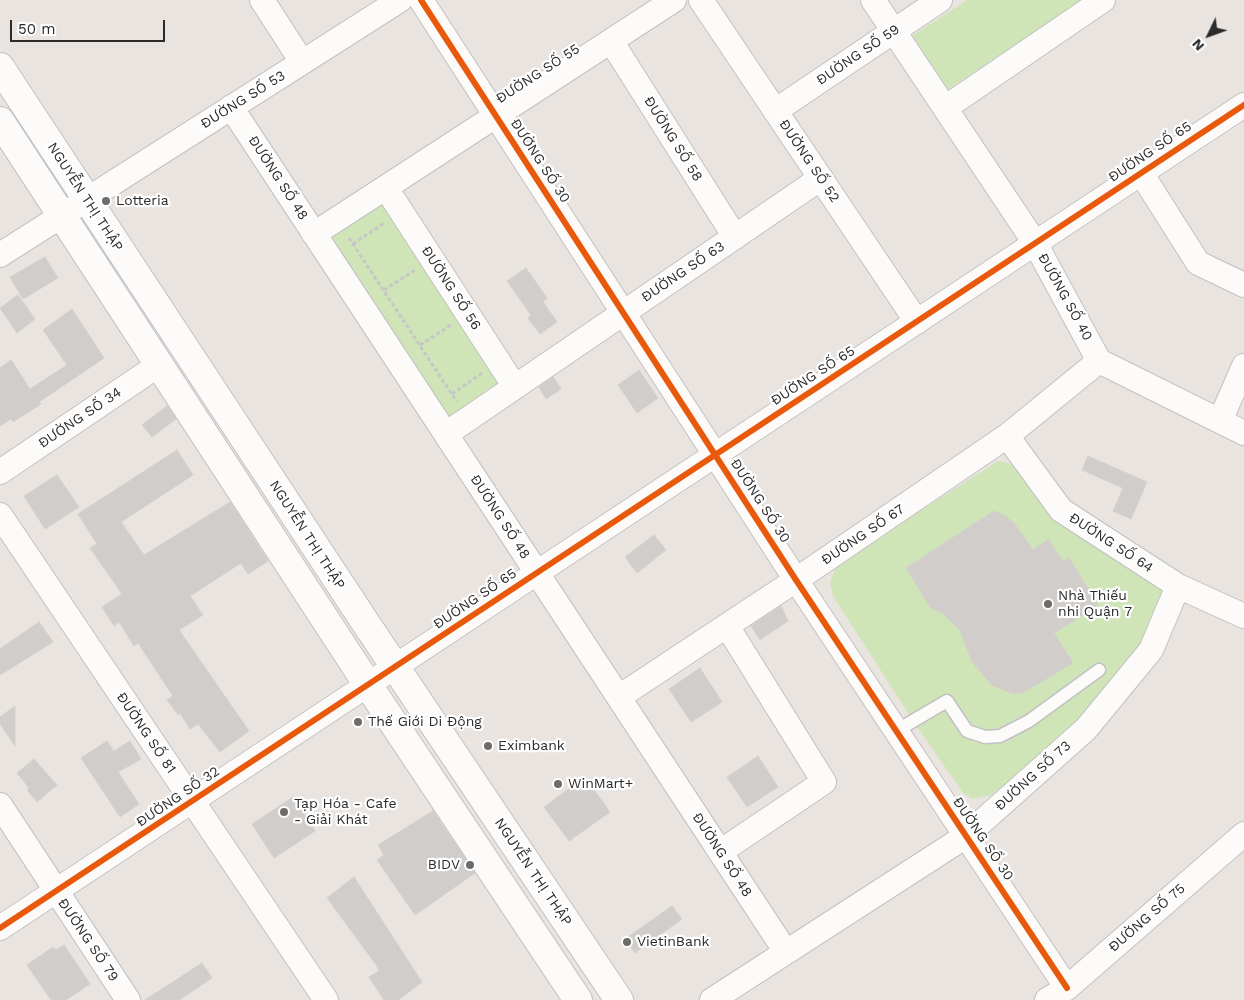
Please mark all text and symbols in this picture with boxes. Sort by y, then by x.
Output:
scale bar [12,10,168,42]
north arrow [1184,10,1234,60]
text: 50 m [18,20,55,38]
street label: ĐƯỜNG SỐ 59 [813,21,903,89]
text: N [1188,36,1207,54]
street label: ĐƯỜNG SỐ 55 [493,41,583,107]
street label: ĐƯỜNG SỐ 53 [198,67,288,133]
street label: ĐƯỜNG SỐ 58 [640,93,706,185]
street label: ĐƯỜNG SỐ 30 [507,116,573,206]
street label: ĐƯỜNG SỐ 52 [775,116,843,206]
street label: ĐƯỜNG SỐ 65 [1105,118,1195,186]
street label: ĐƯỜNG SỐ 48 [244,133,312,223]
street label: NGUYỄN THỊ THẬP [44,140,126,254]
place label: Lotteria [116,193,169,209]
marker: Lotteria [100,195,112,207]
street label: ĐƯỜNG SỐ 63 [638,238,728,306]
street label: ĐƯỜNG SỐ 56 [418,243,484,333]
street label: ĐƯỜNG SỐ 40 [1034,250,1096,344]
street label: ĐƯỜNG SỐ 65 [768,343,858,409]
street label: ĐƯỜNG SỐ 34 [35,384,125,452]
street label: ĐƯỜNG SỐ 30 [727,456,793,546]
street label: ĐƯỜNG SỐ 48 [466,472,534,562]
street label: NGUYỄN THỊ THẬP [266,478,348,592]
street label: ĐƯỜNG SỐ 67 [818,501,908,569]
street label: ĐƯỜNG SỐ 64 [1066,509,1156,577]
street label: ĐƯỜNG SỐ 65 [430,565,520,633]
place label: Nhà Thiếu nhi Quận 7 [1058,588,1132,620]
marker: Nhà Thiếu nhi Quận 7 [1042,598,1054,610]
street label: ĐƯỜNG SỐ 81 [113,689,179,777]
place label: Thế Giới Di Động [368,714,482,730]
marker: Thế Giới Di Động [352,716,364,728]
place label: Eximbank [498,738,565,754]
street label: ĐƯỜNG SỐ 73 [992,738,1074,814]
marker: Eximbank [482,740,494,752]
street label: ĐƯỜNG SỐ 32 [133,763,223,831]
place label: WinMart+ [568,776,633,792]
marker: WinMart+ [552,778,564,790]
street label: ĐƯỜNG SỐ 30 [949,794,1017,884]
place label: Tạp Hóa - Cafe - Giải Khát [294,796,397,829]
marker: Tạp Hóa - Cafe - Giải Khát [278,806,290,818]
street label: ĐƯỜNG SỐ 48 [688,810,756,900]
street label: NGUYỄN THỊ THẬP [491,815,575,929]
place label: BIDV [428,857,460,873]
marker: BIDV [464,859,476,871]
street label: ĐƯỜNG SỐ 75 [1105,880,1189,956]
street label: ĐƯỜNG SỐ 79 [54,895,122,985]
place label: VietinBank [637,934,710,950]
marker: VietinBank [621,936,633,948]

